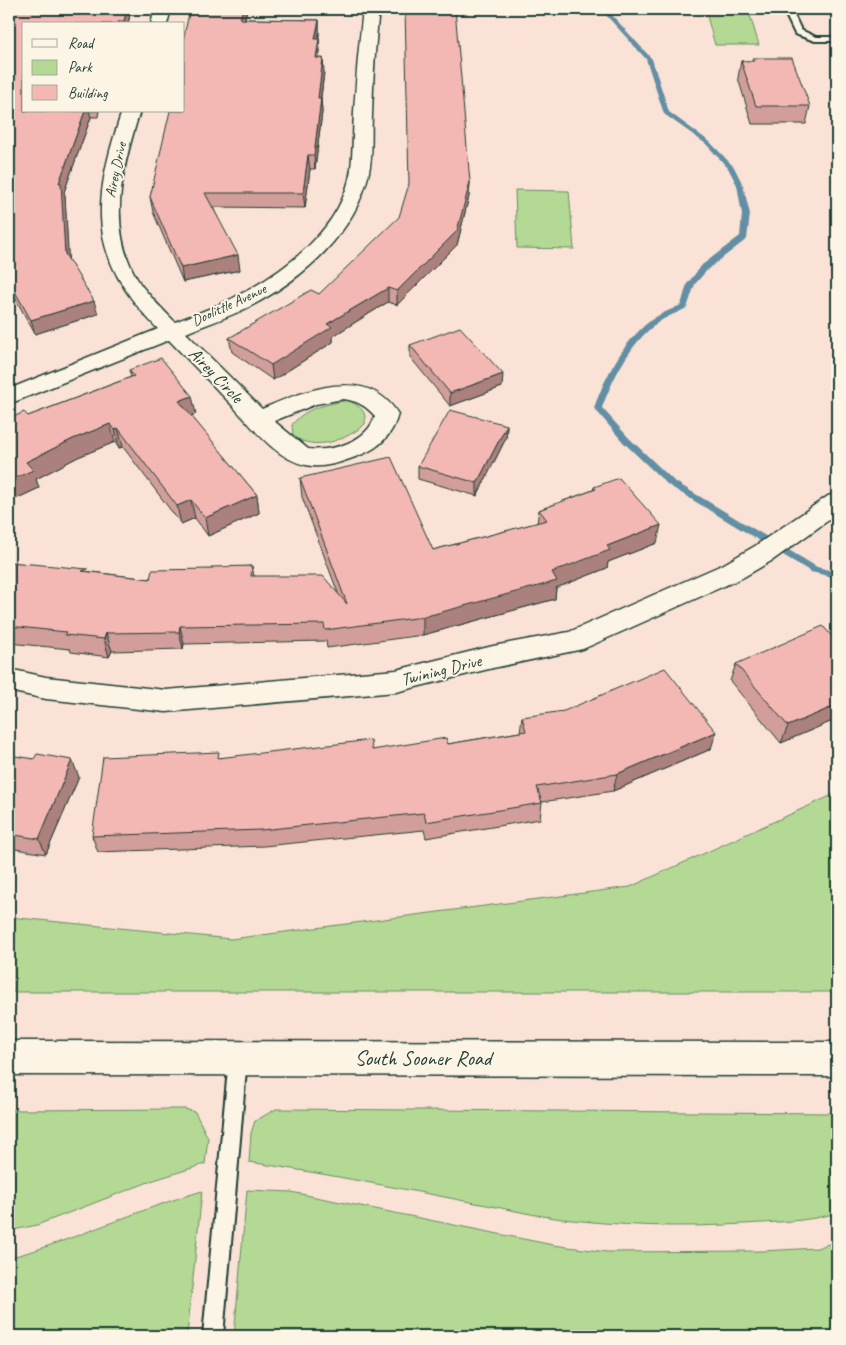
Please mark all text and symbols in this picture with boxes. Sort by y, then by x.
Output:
legend [22,22,185,112]
text: Road [68,34,95,53]
text: Park [68,58,93,77]
text: Building [68,84,108,103]
street label: Airey Drive [101,140,131,199]
street label: Doolittle Avenue [189,279,270,331]
street label: Airey Circle [184,343,249,408]
street label: Twining Drive [399,649,484,691]
street label: South Sooner Road [355,1045,495,1071]

